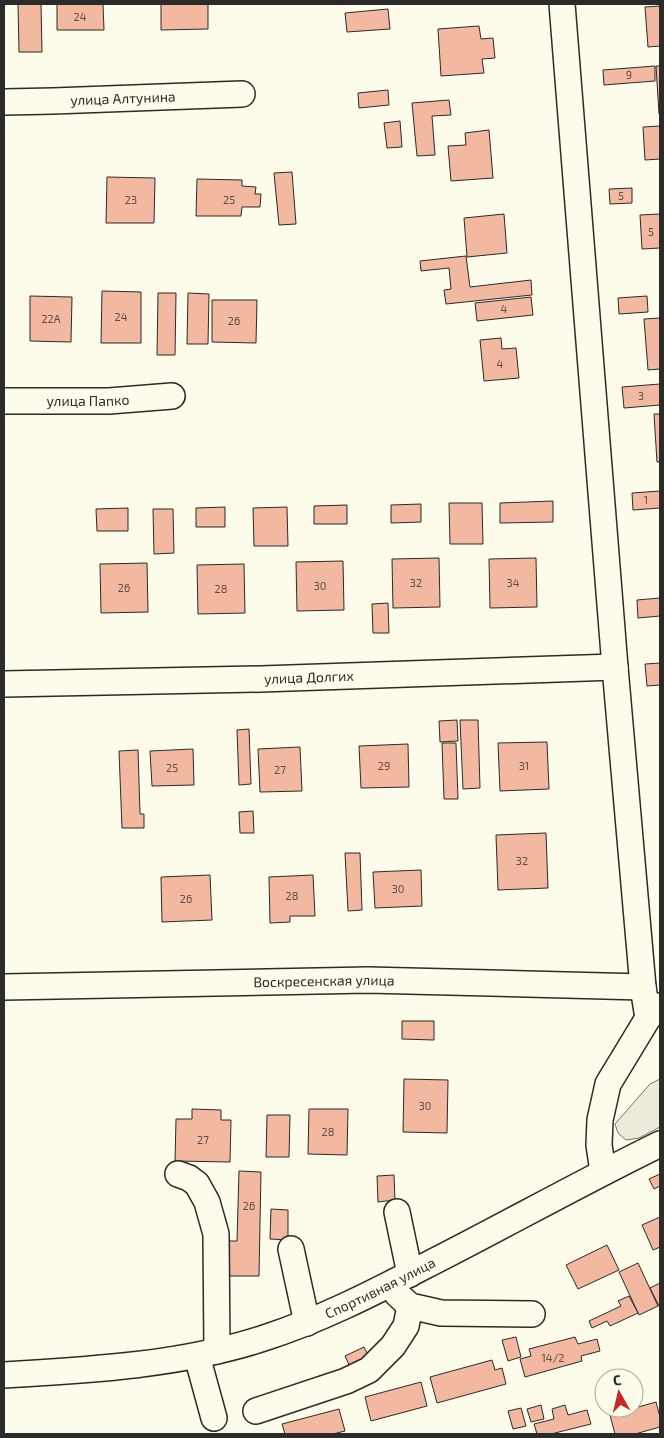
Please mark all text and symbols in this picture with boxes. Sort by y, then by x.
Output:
house number: 24 [74,10,87,23]
house number: 9 [626,68,632,81]
street label: улица Алтунина [70,87,176,108]
house number: 5 [618,189,624,202]
house number: 23 [125,193,137,206]
house number: 25 [223,193,235,206]
house number: 5 [648,225,654,238]
house number: 4 [501,302,508,315]
house number: 24 [115,310,128,323]
house number: 22А [41,312,61,325]
house number: 26 [228,314,240,327]
house number: 4 [497,357,504,370]
house number: 3 [638,389,644,402]
street label: улица Папко [47,390,130,409]
house number: 1 [644,493,648,506]
house number: 32 [410,576,422,589]
house number: 34 [507,576,520,589]
house number: 30 [314,579,326,592]
house number: 26 [118,581,130,594]
house number: 28 [215,582,227,595]
street label: улица Долгих [264,667,355,687]
house number: 29 [378,759,390,772]
house number: 31 [519,759,529,772]
house number: 25 [166,761,178,774]
house number: 27 [274,763,286,776]
house number: 32 [516,854,528,867]
house number: 30 [392,882,404,895]
house number: 28 [286,889,298,902]
house number: 26 [180,892,192,905]
street label: Воскресенская улица [253,971,395,990]
house number: 30 [419,1099,431,1112]
house number: 28 [322,1125,334,1138]
house number: 27 [197,1133,209,1146]
house number: 26 [243,1199,255,1212]
street label: Спортивная улица [322,1253,438,1322]
house number: 14/2 [541,1351,565,1364]
north arrow [594,1368,644,1418]
text: С [612,1371,622,1389]

